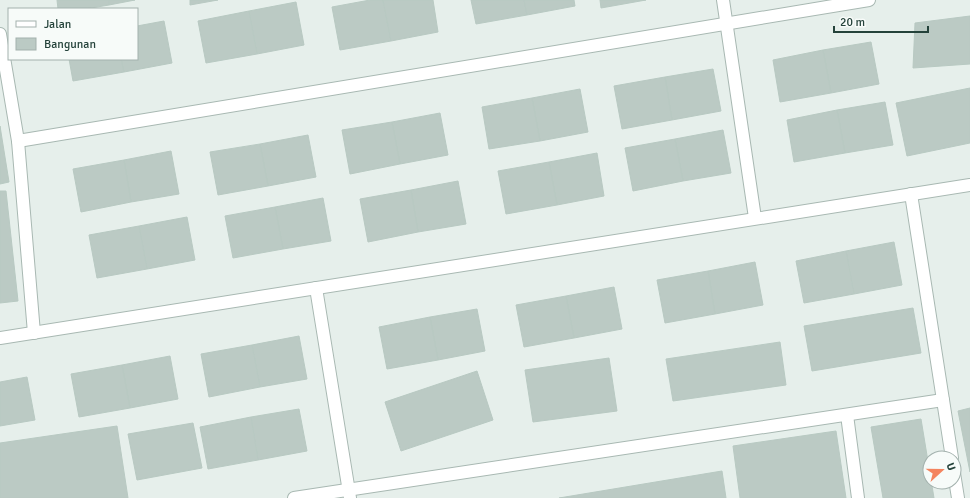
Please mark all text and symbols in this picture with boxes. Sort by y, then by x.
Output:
legend [8,8,138,60]
scale bar [834,8,928,34]
text: 20 m [840,15,865,30]
text: Jalan [44,17,71,32]
text: Bangunan [44,37,96,52]
north arrow [922,450,962,490]
text: U [943,461,958,472]

